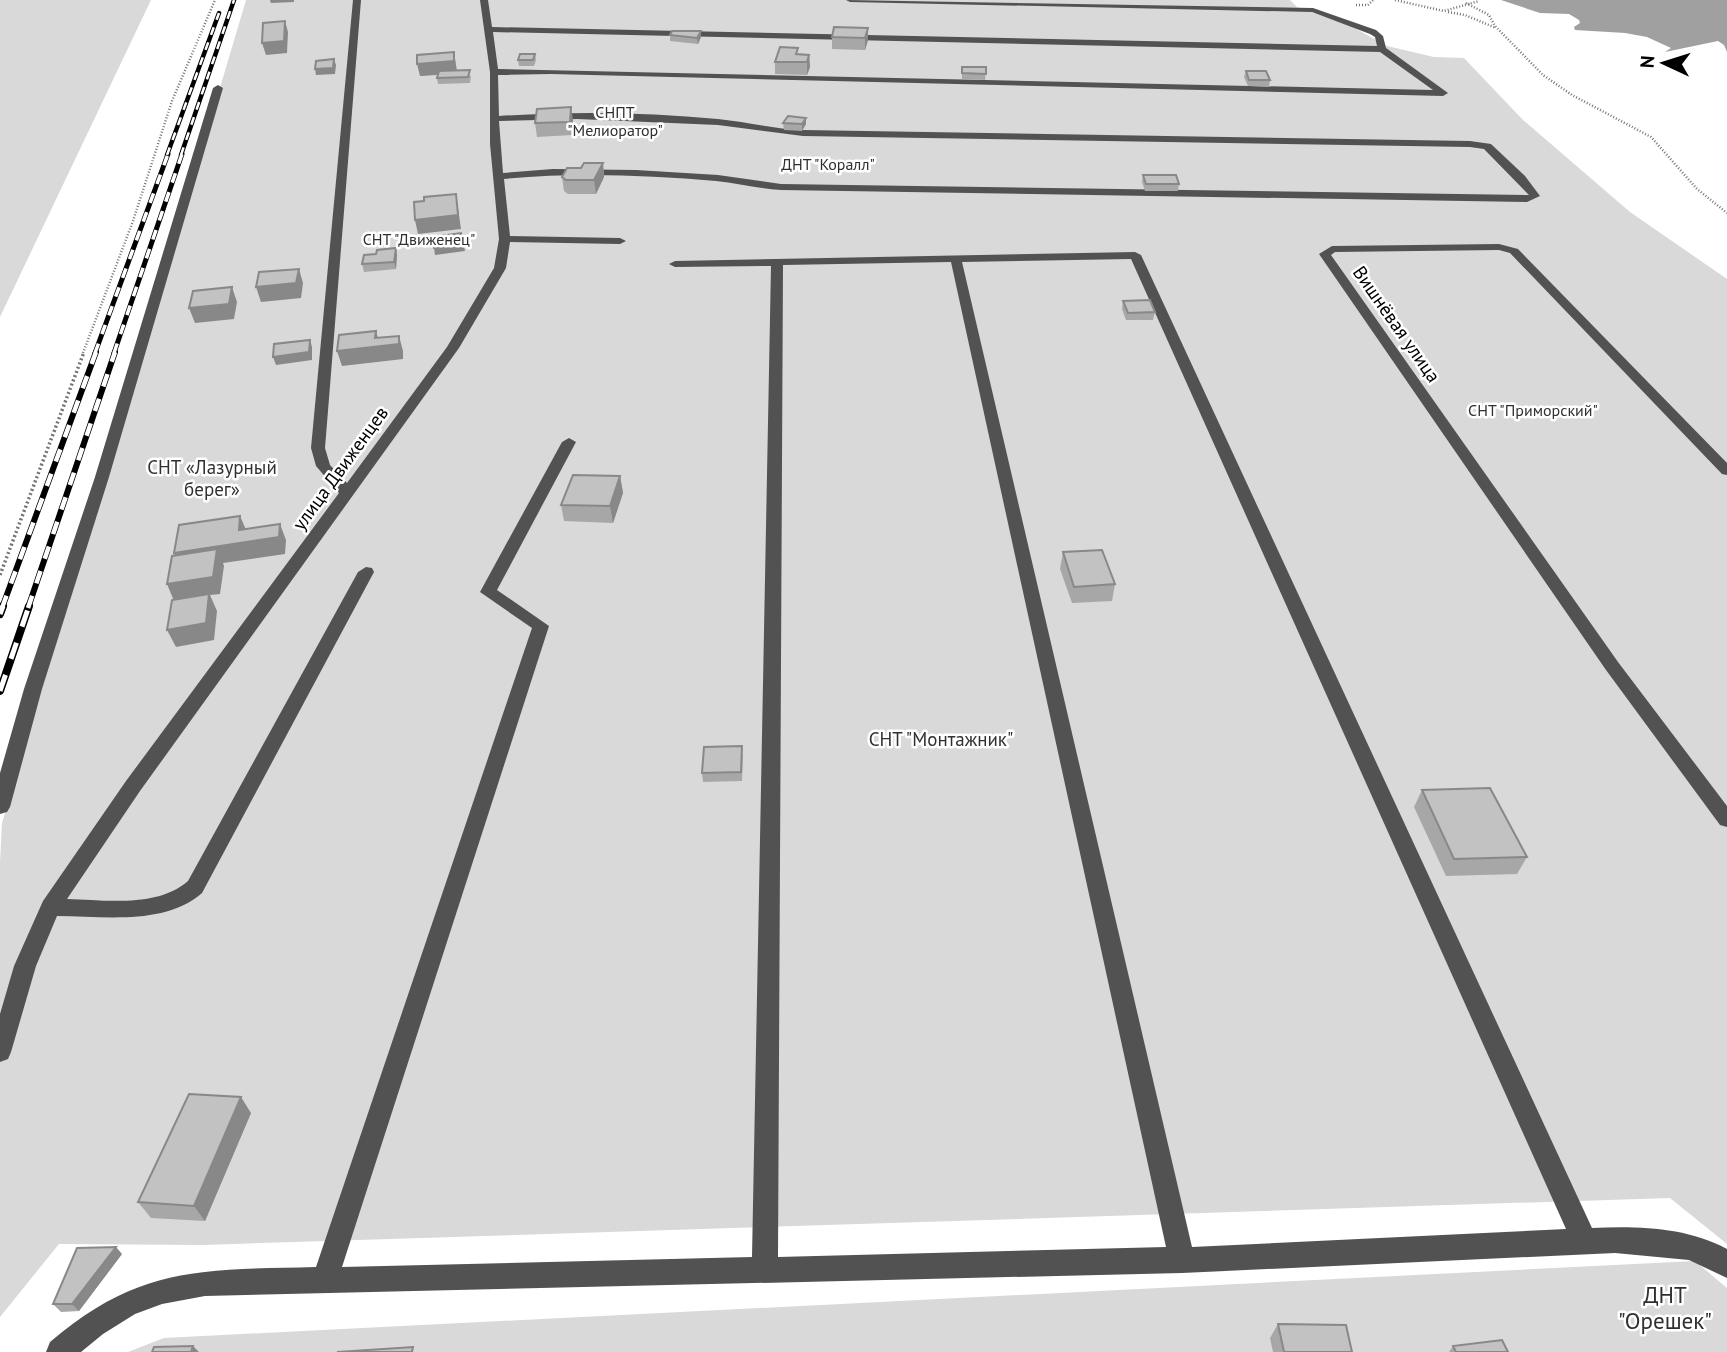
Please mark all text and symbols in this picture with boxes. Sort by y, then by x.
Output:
north arrow [1629,28,1699,98]
text: N [1635,55,1659,69]
park label: СНПТ "Мелиоратор" [567,102,663,140]
park label: ДНТ "Коралл" [781,154,875,174]
park label: СНТ "Движенец" [363,229,475,249]
street label: Вишнёвая улица [1348,261,1446,387]
park label: СНТ "Приморский" [1468,400,1598,420]
street label: улица Движенцев [287,401,393,535]
park label: СНТ «Лазурный берег» [147,455,277,501]
park label: СНТ "Монтажник" [869,727,1013,751]
park label: ДНТ "Орешек" [1618,1280,1712,1335]

